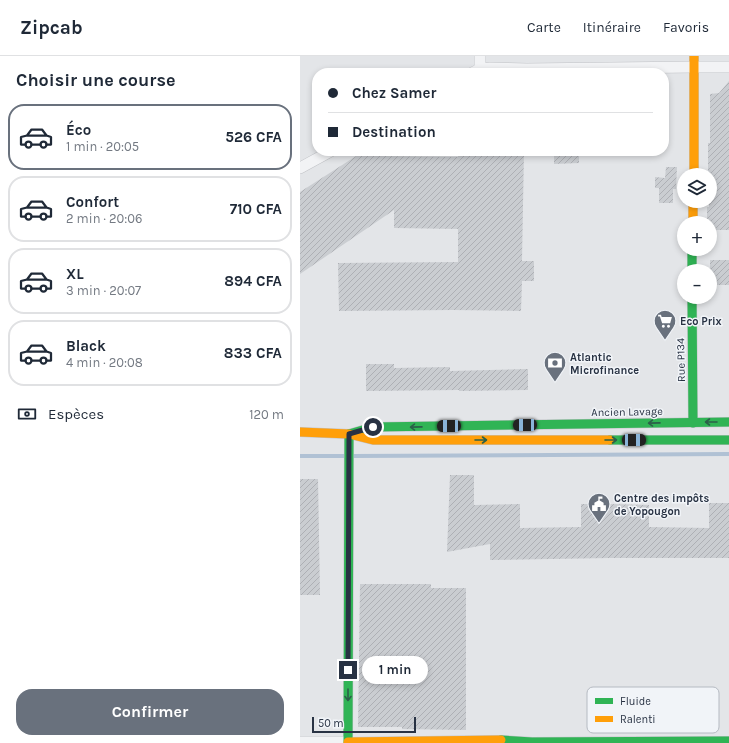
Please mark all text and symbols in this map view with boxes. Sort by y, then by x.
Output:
text: Zipcab [20,17,83,39]
text: Carte [527,19,561,36]
text: Itinéraire [583,19,641,36]
text: Favoris [663,19,709,36]
text: Choisir une course [16,69,175,91]
text: Chez Samer [352,84,436,102]
icon: car [18,119,54,155]
text: Éco [66,121,91,139]
text: Destination [352,123,436,141]
text: 526 CFA [225,128,282,146]
text: 1 min · 20:05 [66,139,139,154]
map controls [677,168,717,304]
button: layers [677,168,717,208]
icon: car [18,191,54,227]
text: Confort [66,193,119,211]
text: 710 CFA [230,200,282,218]
text: 2 min · 20:06 [66,211,142,226]
button: + [677,216,717,256]
icon: car [18,263,54,299]
button: − [677,264,717,304]
text: XL [66,265,84,283]
text: 894 CFA [224,272,282,290]
text: 3 min · 20:07 [66,283,141,298]
supermarket icon: Eco Prix [652,308,678,341]
place label: Eco Prix [680,315,722,328]
icon: car [18,335,54,371]
text: Black [66,337,106,355]
street label: Rue P134 [674,338,688,382]
text: 833 CFA [224,344,282,362]
bank icon: Atlantic Microfinance [542,350,568,383]
place label: Atlantic Microfinance [570,351,639,377]
text: 4 min · 20:08 [66,355,143,370]
icon: cash [16,403,38,425]
text: Espèces [48,405,104,423]
street label: Ancien Lavage [591,405,663,419]
text: 120 m [249,407,284,422]
route start [364,418,382,436]
one-way arrow [705,418,718,426]
car [513,419,537,431]
one-way arrow [648,419,661,427]
car [437,420,461,432]
one-way arrow [410,423,423,431]
car [622,434,646,446]
one-way arrow [474,436,487,444]
one-way arrow [604,436,617,444]
public building icon: Centre des impôts de Yopougon [586,491,612,524]
place label: Centre des impôts de Yopougon [614,492,709,518]
callout: 1 min [362,656,428,684]
route end [339,661,357,679]
text: 1 min [379,662,411,677]
legend [587,687,719,733]
one-way arrow [344,688,352,701]
button: Confirmer [16,689,284,735]
text: Fluide [620,695,651,708]
text: Ralenti [620,713,656,726]
scale bar [312,715,416,734]
text: 50 m [318,717,344,730]

